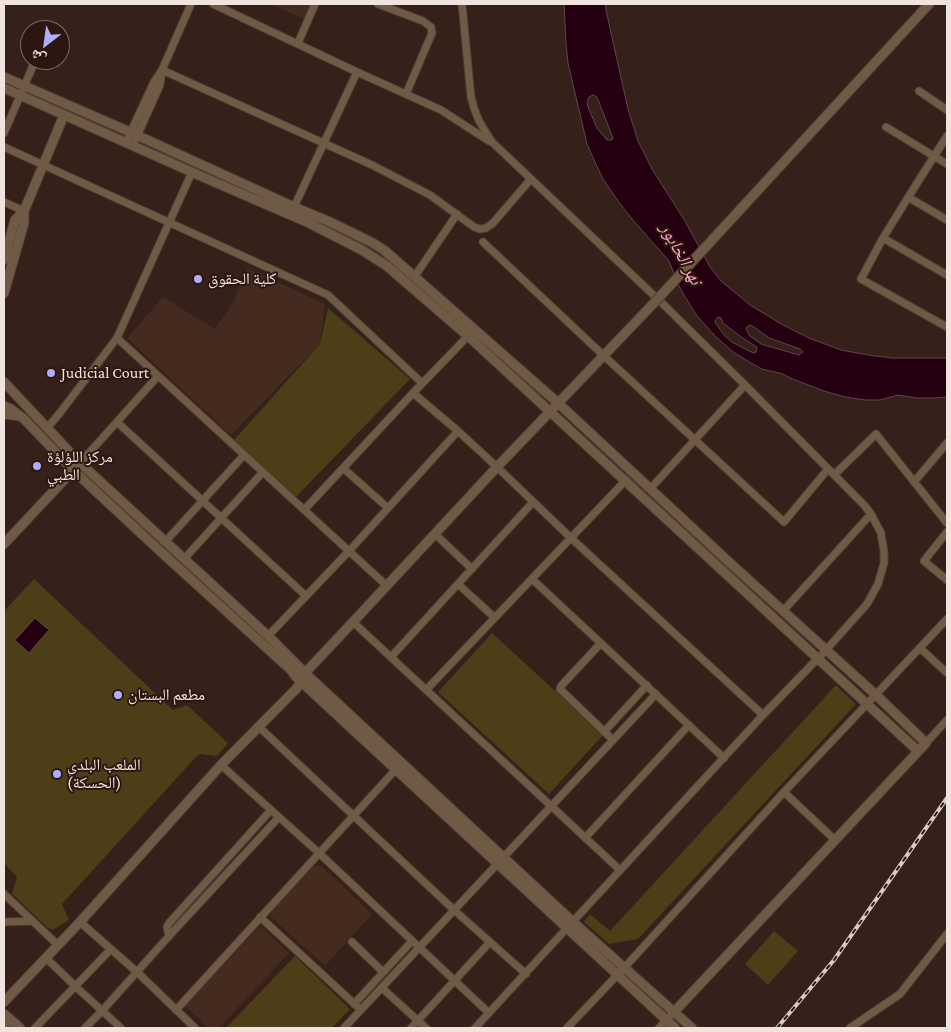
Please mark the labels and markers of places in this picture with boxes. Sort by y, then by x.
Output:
place label: كلية الحقوق [208,269,276,289]
marker: كلية الحقوق [192,273,204,285]
place label: Judicial Court [61,363,149,383]
marker: Judicial Court [45,367,57,379]
place label: مركز اللؤلؤة الطبي [47,447,113,485]
marker: مركز اللؤلؤة الطبي [31,460,43,472]
place label: مطعم البستان [128,685,205,705]
marker: مطعم البستان [112,689,124,701]
place label: الملعب البلدي (الحسكة) [67,755,141,793]
marker: الملعب البلدي (الحسكة) [51,768,63,780]

